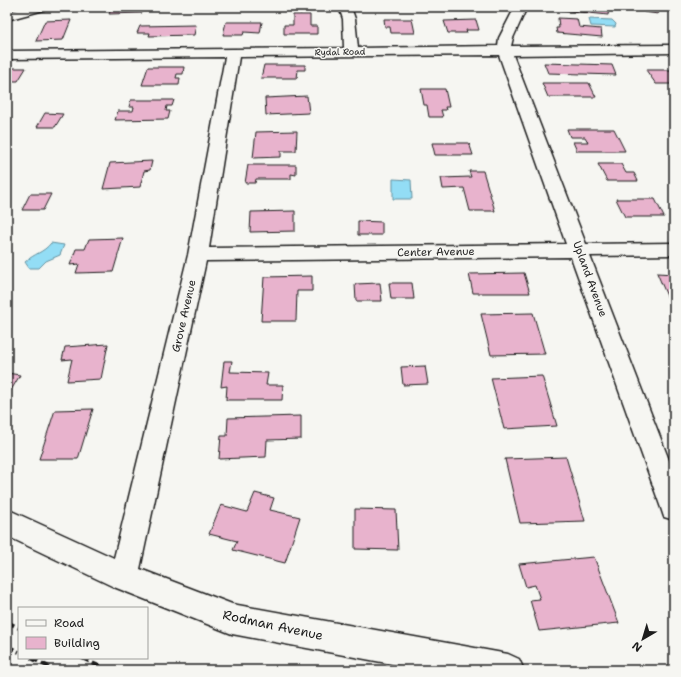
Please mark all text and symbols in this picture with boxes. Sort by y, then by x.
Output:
street label: Rydal Road [314,46,366,58]
street label: Upland Avenue [569,239,611,319]
street label: Center Avenue [397,244,475,260]
street label: Grove Avenue [168,278,200,354]
street label: Rodman Avenue [221,606,325,644]
legend [18,607,148,659]
text: Road [54,615,85,631]
north arrow [623,619,663,659]
text: Building [54,635,100,651]
text: N [629,638,645,655]

